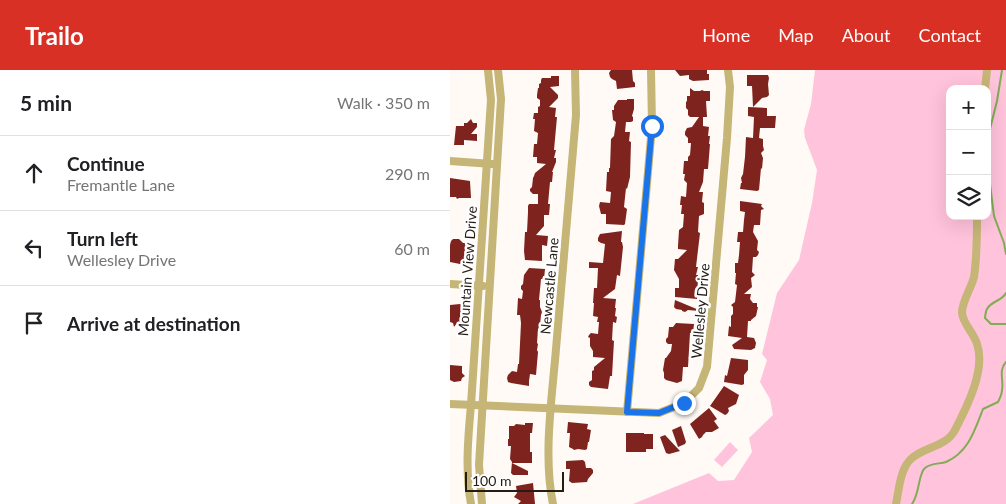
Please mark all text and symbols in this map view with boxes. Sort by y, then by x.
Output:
text: Trailo [25,21,84,50]
text: Home [702,24,750,46]
text: Map [778,24,814,46]
text: About [842,24,891,46]
text: Contact [919,24,981,46]
map controls [946,85,991,220]
button: + [946,85,991,130]
text: 5 min [20,90,72,115]
text: Walk · 350 m [337,93,430,112]
route start [641,115,664,138]
button: − [946,130,991,175]
text: Continue [67,152,145,175]
icon: ahead [20,159,48,187]
text: 290 m [385,164,430,183]
text: Fremantle Lane [67,175,175,194]
button: layers [946,175,991,220]
street label: Mountain View Drive [454,205,480,337]
text: Turn left [67,227,138,250]
icon: left [20,234,48,262]
street label: Newcastle Lane [536,237,562,335]
text: 60 m [394,239,430,258]
text: Wellesley Drive [67,250,176,269]
street label: Wellesley Drive [687,263,713,359]
icon: arrive [20,309,48,337]
text: Arrive at destination [67,312,240,335]
route end [673,392,696,415]
scale bar [465,469,564,492]
text: 100 m [472,472,511,489]

